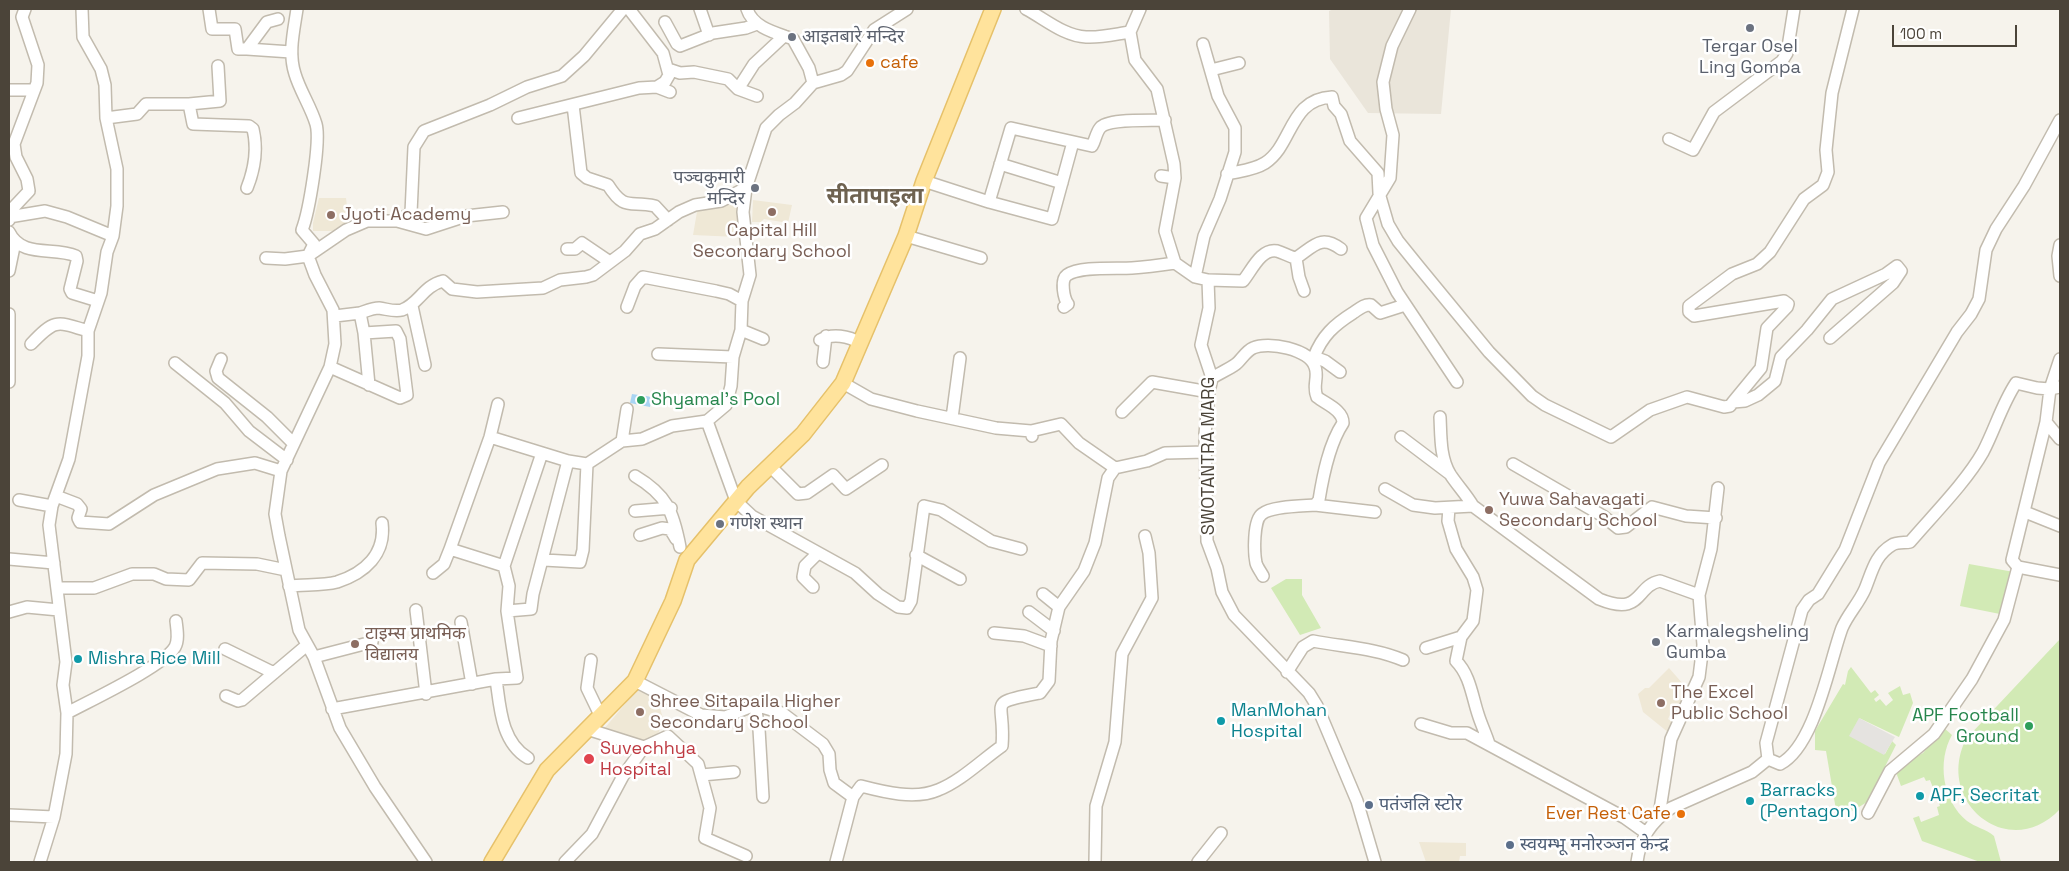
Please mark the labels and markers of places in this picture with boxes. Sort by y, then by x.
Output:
marker: Tergar Osel Ling Gompa [1744,22,1756,34]
place label: आइतबारे मन्दिर [802,26,904,48]
marker: आइतबारे मन्दिर [786,31,798,43]
place label: Tergar Osel Ling Gompa [1699,36,1801,78]
place label: cafe [880,52,919,74]
marker: cafe [864,57,876,69]
place label: पञ्चकुमारी मन्दिर [673,167,745,210]
marker: पञ्चकुमारी मन्दिर [749,182,761,194]
place label: Jyoti Academy [341,204,471,226]
marker: Capital Hill Secondary School [766,206,778,218]
marker: Jyoti Academy [325,209,337,221]
place label: Capital Hill Secondary School [693,220,851,262]
place label: Shyamal's Pool [651,389,780,411]
marker: Shyamal's Pool [635,394,647,406]
place label: Yuwa Sahavagati Secondary School [1499,489,1657,532]
marker: Yuwa Sahavagati Secondary School [1483,504,1495,516]
place label: गणेश स्थान [730,513,803,535]
marker: गणेश स्थान [714,518,726,530]
place label: Karmalegsheling Gumba [1666,621,1809,664]
place label: टाइम्स प्राथमिक विद्यालय [365,623,466,666]
marker: Karmalegsheling Gumba [1650,636,1662,648]
marker: टाइम्स प्राथमिक विद्यालय [349,638,361,650]
place label: Mishra Rice Mill [88,648,221,670]
marker: Mishra Rice Mill [72,653,84,665]
place label: The Excel Public School [1671,682,1788,724]
place label: Shree Sitapaila Higher Secondary School [650,691,840,734]
marker: The Excel Public School [1655,697,1667,709]
place label: ManMohan Hospital [1231,700,1327,742]
place label: APF Football Ground [1912,705,2019,748]
marker: Shree Sitapaila Higher Secondary School [634,706,646,718]
marker: ManMohan Hospital [1215,715,1227,727]
marker: APF Football Ground [2023,720,2035,732]
place label: Suvechhya Hospital [600,738,696,781]
marker: Suvechhya Hospital [582,752,596,766]
place label: Barracks (Pentagon) [1760,780,1858,822]
place label: APF, Secritat [1930,785,2040,807]
marker: APF, Secritat [1914,790,1926,802]
place label: पतंजलि स्टोर [1379,794,1462,816]
marker: Barracks (Pentagon) [1744,795,1756,807]
marker: पतंजलि स्टोर [1363,799,1375,811]
place label: Ever Rest Cafe [1546,803,1671,825]
marker: Ever Rest Cafe [1675,808,1687,820]
place label: स्वयम्भू मनोरञ्जन केन्द्र [1520,834,1669,856]
marker: स्वयम्भू मनोरञ्जन केन्द्र [1504,839,1516,851]

